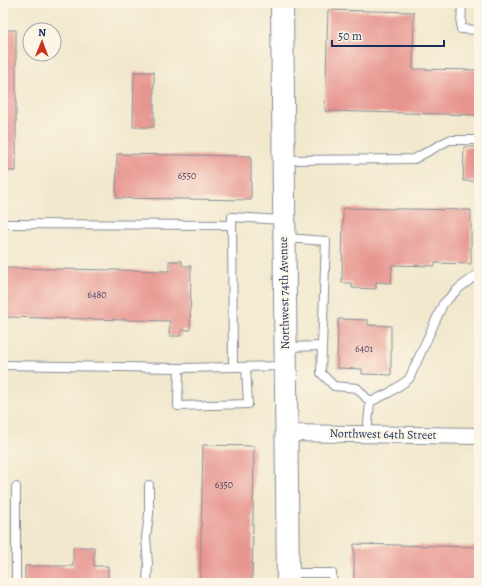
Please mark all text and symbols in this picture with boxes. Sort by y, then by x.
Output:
north arrow [22,22,62,62]
scale bar [332,22,444,48]
text: N [38,25,46,40]
text: 50 m [338,28,362,44]
house number: 6550 [178,169,196,182]
street label: Northwest 74th Avenue [275,236,293,350]
house number: 6480 [87,288,107,301]
house number: 6401 [355,342,374,355]
street label: Northwest 64th Street [329,425,437,443]
house number: 6350 [215,478,233,491]

